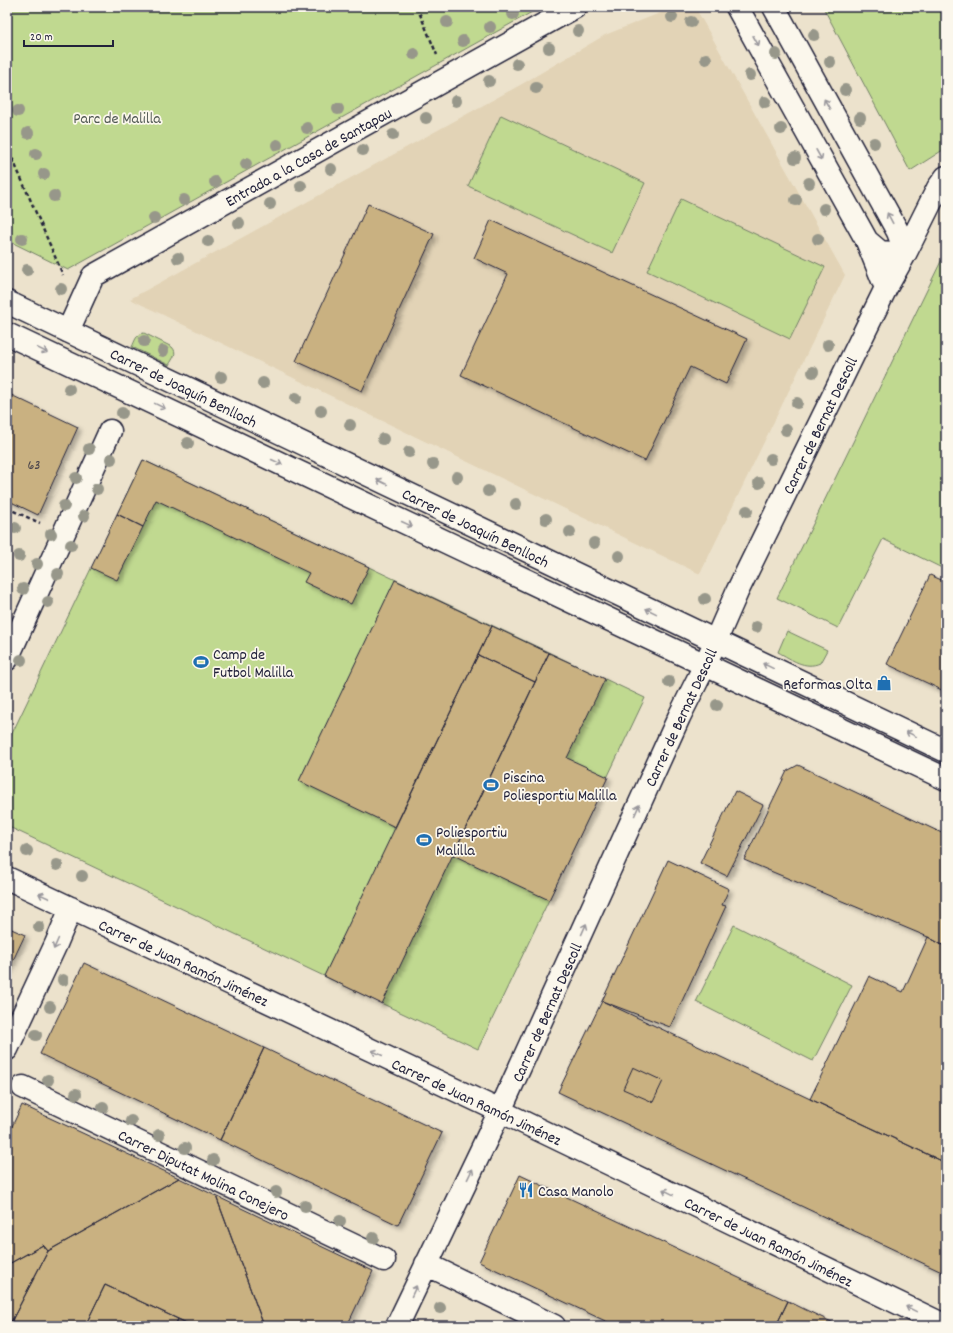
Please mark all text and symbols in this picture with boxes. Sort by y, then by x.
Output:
scale bar [24,22,113,48]
text: 20 m [30,29,53,46]
one-way arrow [753,35,761,47]
one-way arrow [823,98,831,110]
street label: Entrada a la Casa de Santapau [222,103,397,214]
park label: Parc de Malilla [73,108,161,131]
one-way arrow [816,149,824,161]
one-way arrow [886,212,893,224]
street label: Carrer de Joaquín Benlloch [105,344,260,435]
one-way arrow [36,347,48,354]
street label: Carrer de Bernat Descoll [778,353,865,499]
one-way arrow [153,403,165,410]
house number: 63 [27,456,41,476]
one-way arrow [271,459,283,466]
one-way arrow [376,478,388,485]
street label: Carrer de Joaquín Benlloch [397,484,552,575]
one-way arrow [401,521,413,528]
one-way arrow [645,607,657,614]
place label: Camp de Futbol Malilla [213,644,294,685]
street label: Carrer de Bernat Descoll [640,645,725,791]
sports icon: Camp de Futbol Malilla [192,653,210,671]
one-way arrow [763,662,775,669]
place label: Reformas Olta [783,674,872,697]
shop icon: Reformas Olta [875,674,893,692]
one-way arrow [905,730,917,737]
place label: Piscina Poliesportiu Malilla [503,767,617,808]
sports icon: Piscina Poliesportiu Malilla [482,776,500,794]
one-way arrow [634,805,641,817]
place label: Poliesportiu Malilla [436,822,507,863]
sports icon: Poliesportiu Malilla [415,831,433,849]
one-way arrow [38,892,50,899]
street label: Carrer de Juan Ramón Jiménez [94,915,272,1014]
one-way arrow [580,923,588,935]
one-way arrow [51,938,59,950]
street label: Carrer de Bernat Descoll [507,939,589,1086]
one-way arrow [371,1049,383,1056]
street label: Carrer de Juan Ramón Jiménez [387,1054,565,1153]
street label: Carrer Diputat Molina Conejero [113,1125,292,1228]
one-way arrow [467,1168,474,1180]
restaurant icon: Casa Manolo [517,1181,535,1199]
place label: Casa Manolo [538,1181,614,1204]
one-way arrow [662,1188,674,1195]
street label: Carrer de Juan Ramón Jiménez [680,1192,856,1294]
one-way arrow [411,1285,418,1297]
one-way arrow [905,1305,917,1312]

